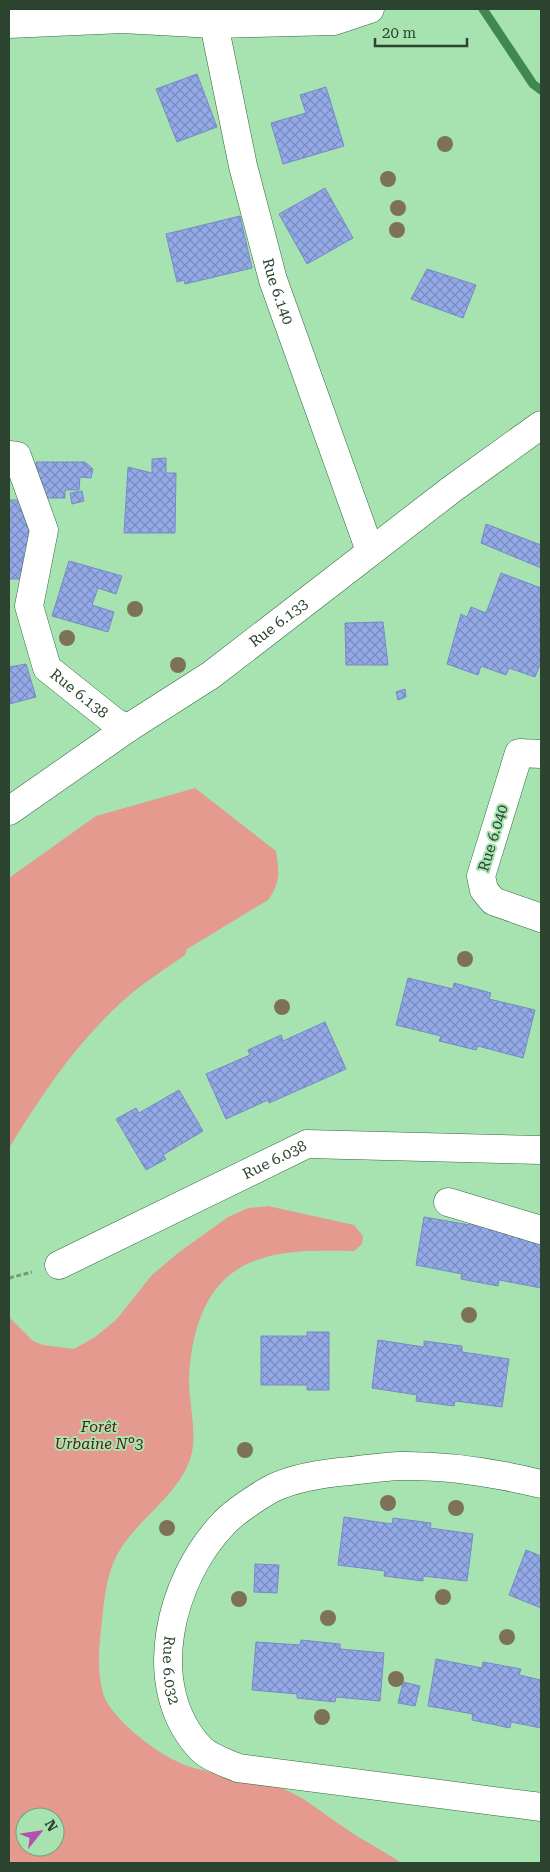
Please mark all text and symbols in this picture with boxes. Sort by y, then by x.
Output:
scale bar [375,15,468,47]
text: 20 m [382,24,417,42]
street label: Rue 6.140 [259,256,297,327]
street label: Rue 6.133 [246,595,311,651]
street label: Rue 6.138 [47,665,112,722]
street label: Rue 6.040 [474,802,512,874]
street label: Rue 6.038 [240,1137,310,1183]
park label: Forêt Urbaine N°3 [55,1418,143,1453]
street label: Rue 6.032 [159,1635,183,1707]
north arrow [15,1807,65,1857]
text: N [42,1817,61,1834]

